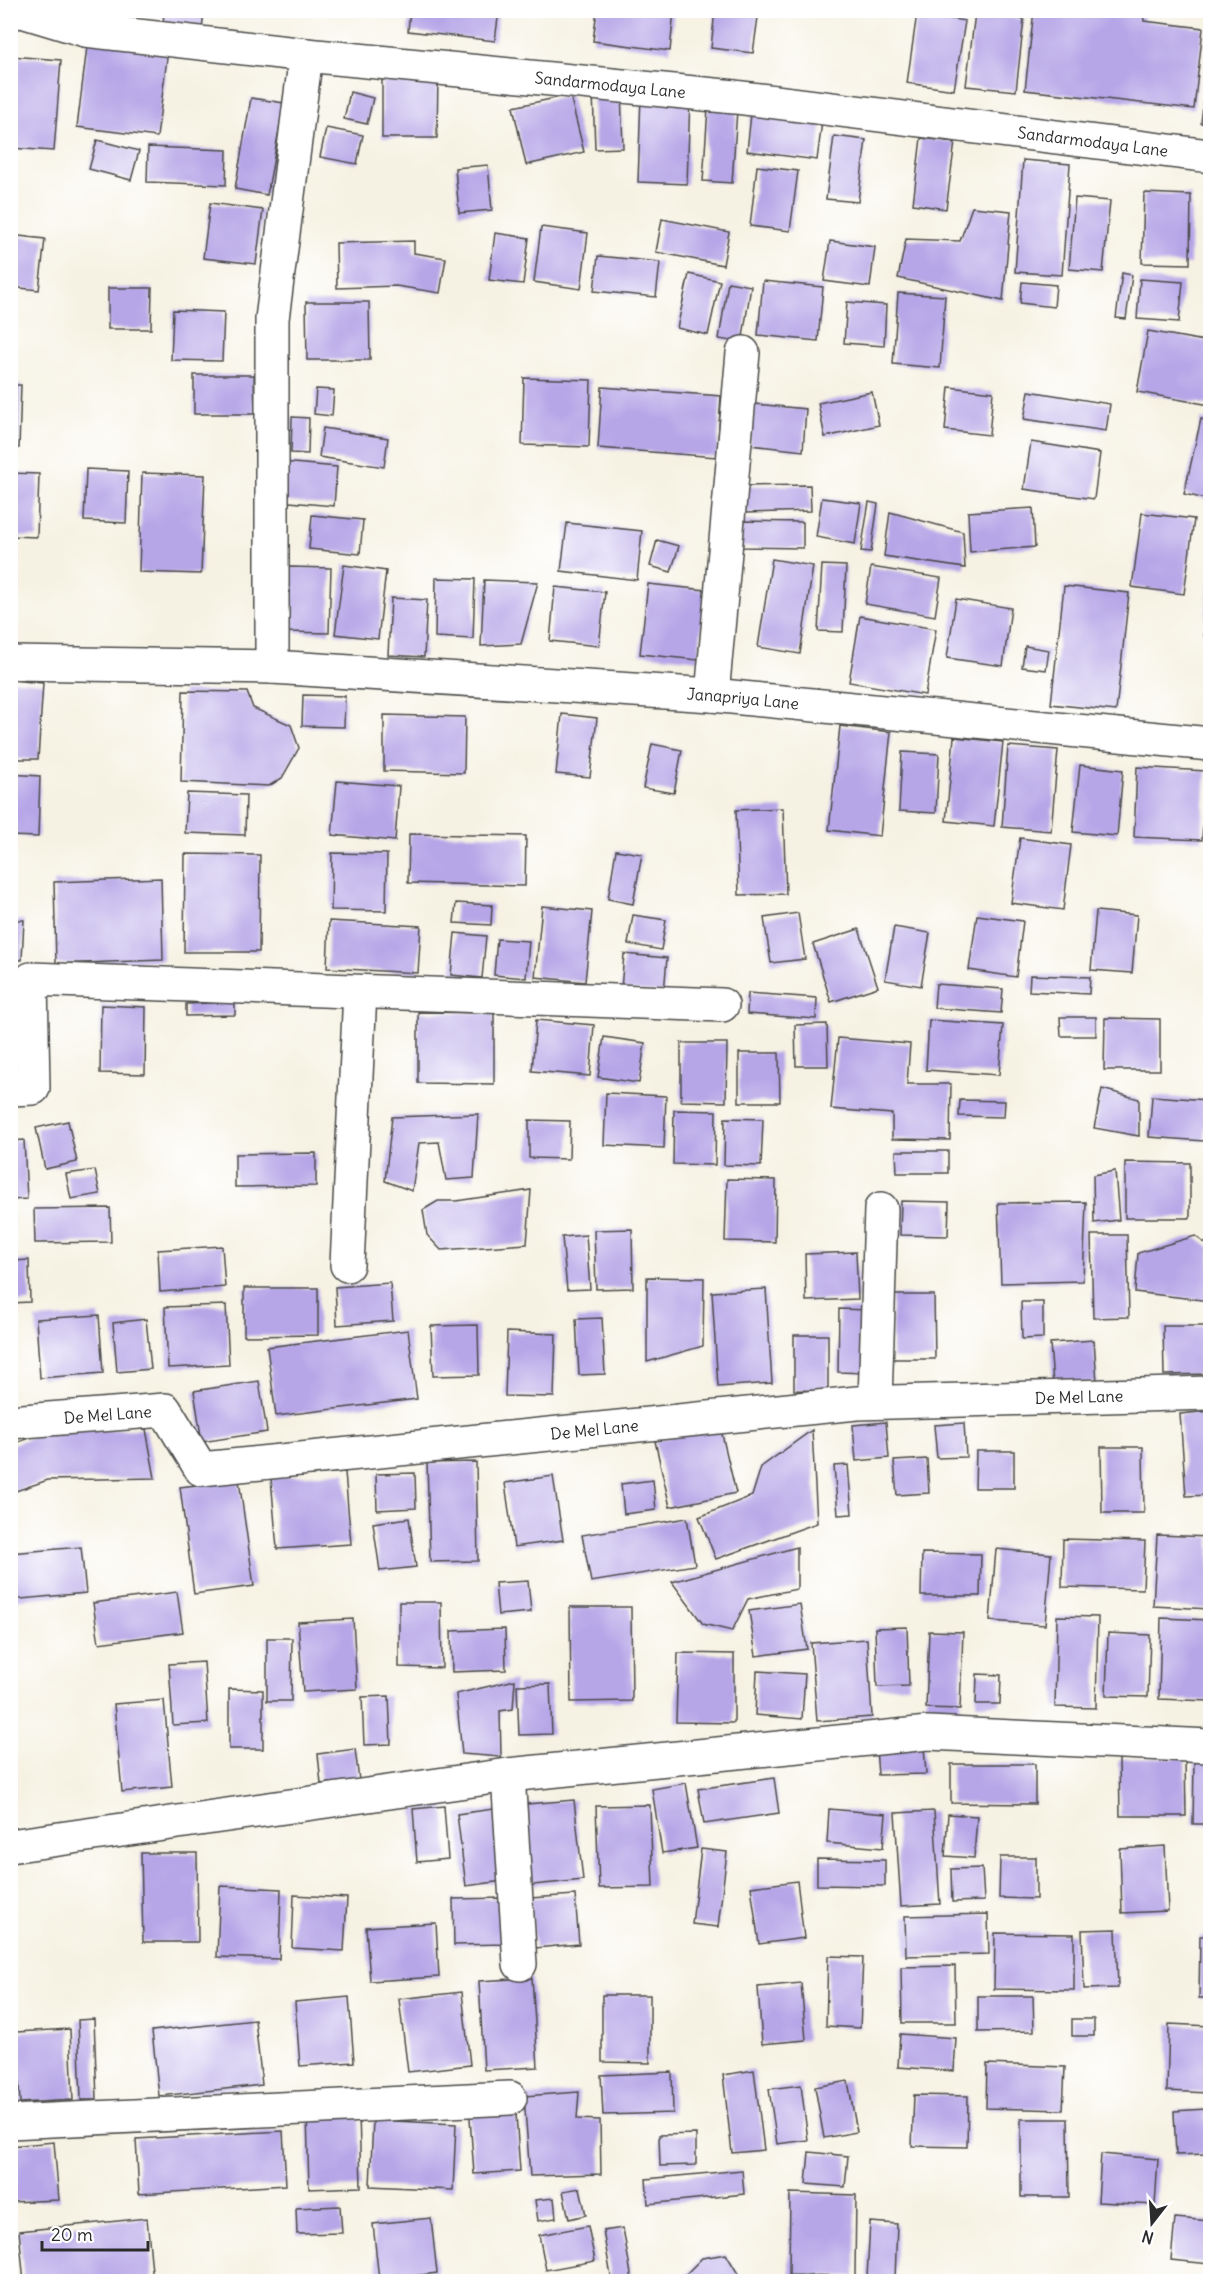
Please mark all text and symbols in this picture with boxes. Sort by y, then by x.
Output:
street label: Sandarmodaya Lane [534,67,687,102]
street label: Sandarmodaya Lane [1016,122,1169,161]
street label: Janapriya Lane [686,683,800,714]
street label: De Mel Lane [1035,1385,1123,1408]
street label: De Mel Lane [63,1401,153,1428]
street label: De Mel Lane [549,1415,639,1444]
north arrow [1122,2193,1182,2253]
scale bar [42,2214,148,2252]
text: 20 m [51,2223,93,2246]
text: N [1139,2226,1156,2249]

